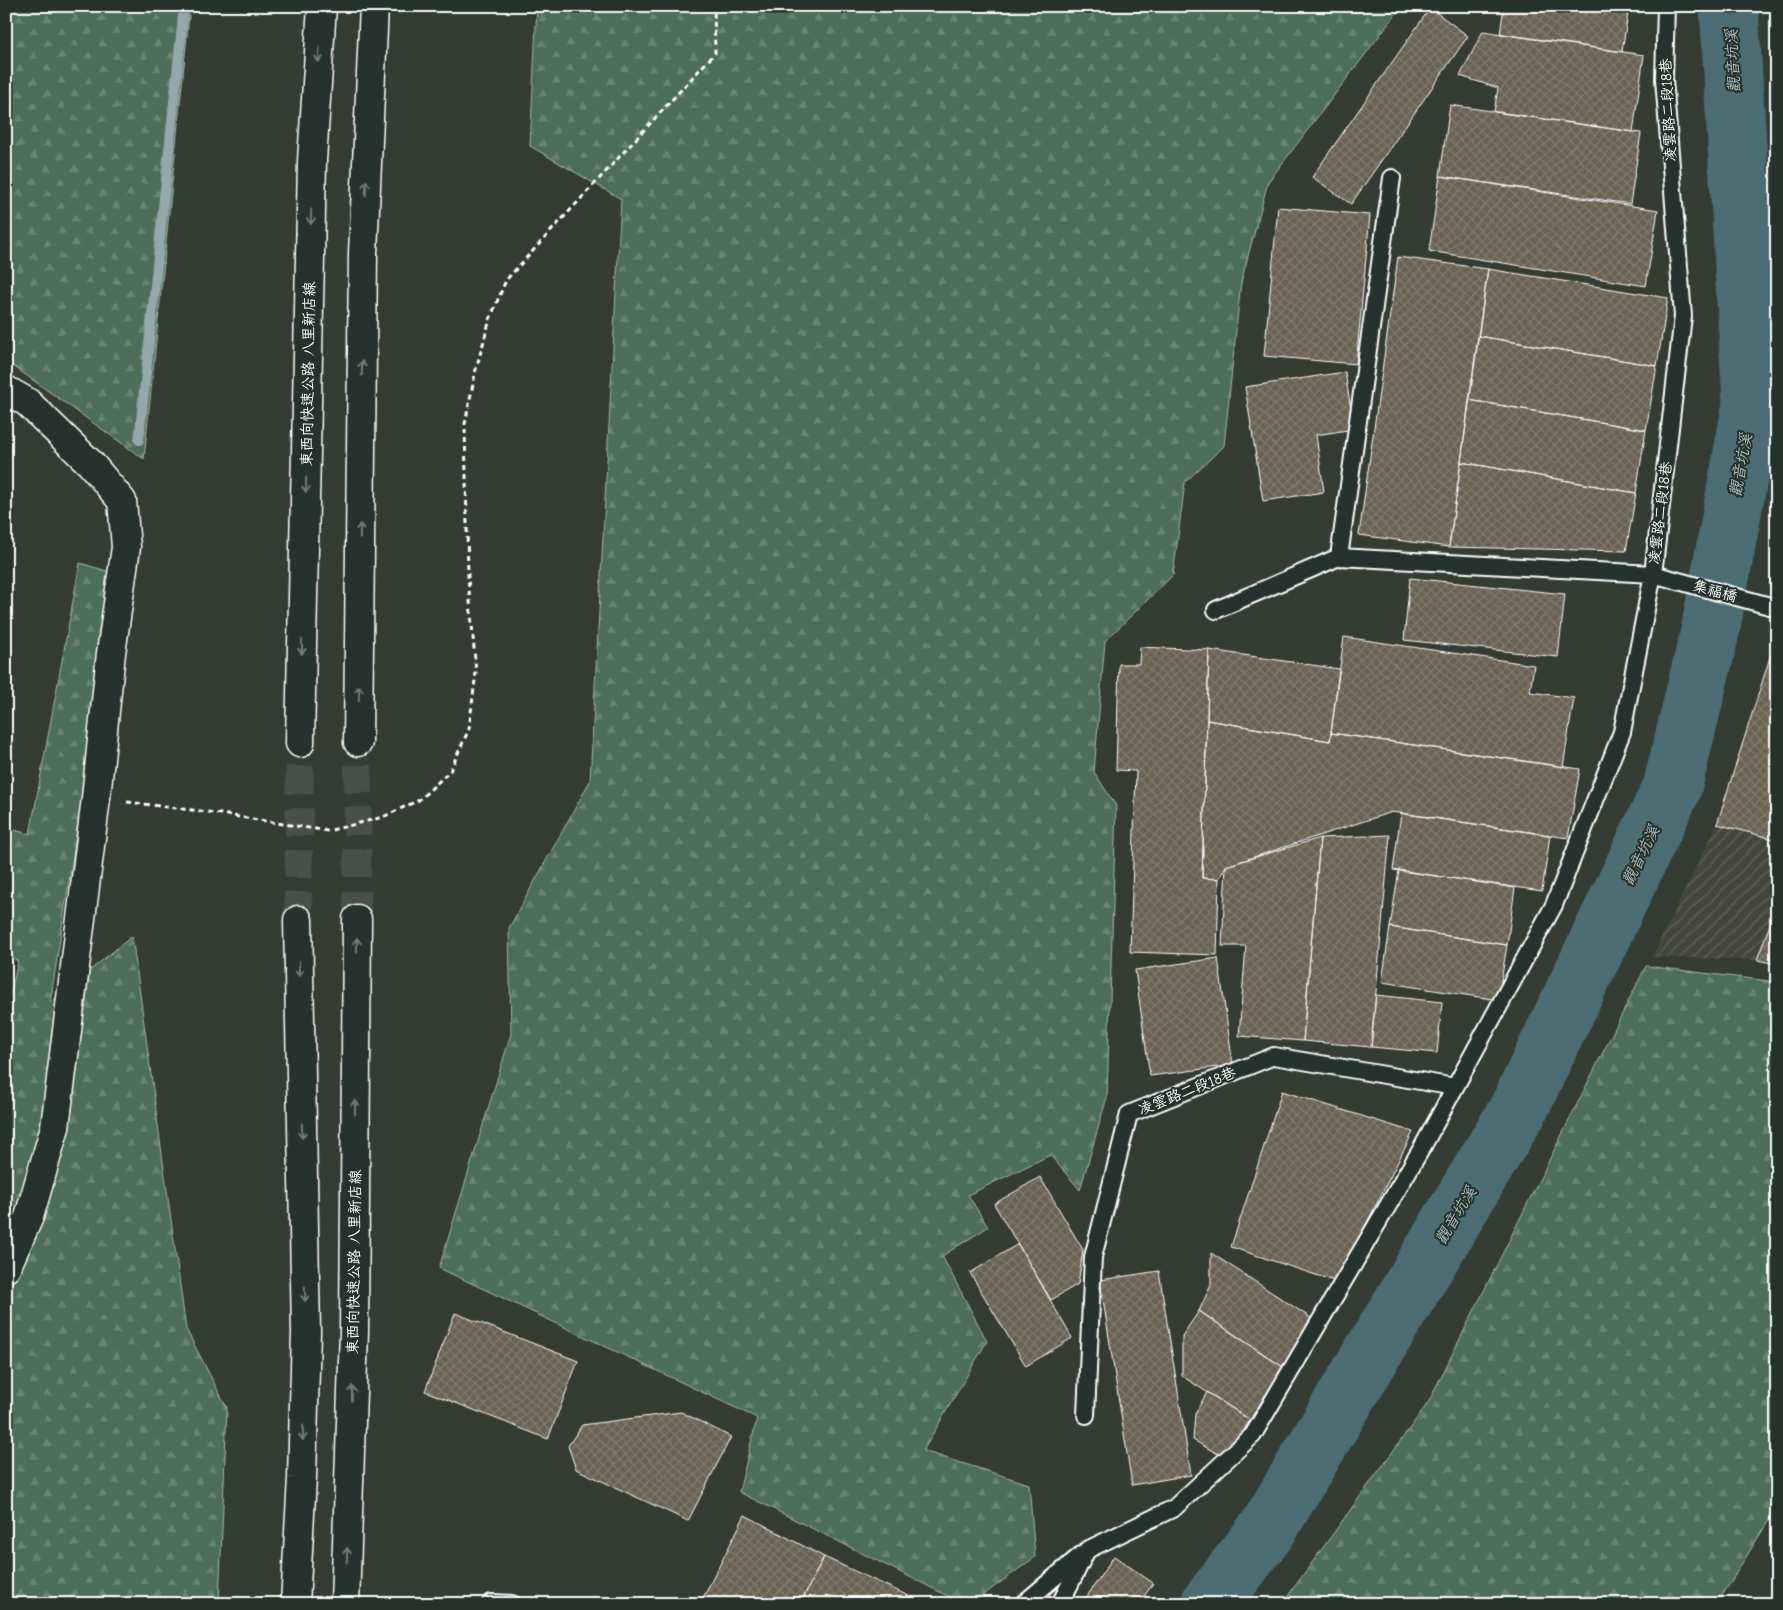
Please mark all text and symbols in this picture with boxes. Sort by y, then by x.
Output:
water label: 觀音坑溪 [1722,28,1744,93]
one-way arrow [314,47,323,63]
street label: 凌雲路二段18巷 [1656,58,1680,162]
one-way arrow [361,180,370,196]
one-way arrow [306,208,316,225]
street label: 東西向快速公路 八里新店線 [297,281,319,467]
one-way arrow [357,360,367,376]
water label: 觀音坑溪 [1727,431,1756,498]
street label: 凌雲路二段18巷 [1645,460,1675,566]
one-way arrow [301,476,310,492]
one-way arrow [355,523,365,539]
street label: 集福橋 [1691,576,1739,606]
one-way arrow [298,639,307,655]
one-way arrow [354,685,364,702]
water label: 觀音坑溪 [1619,822,1663,888]
one-way arrow [352,937,361,953]
one-way arrow [294,960,304,977]
street label: 凌雲路二段18巷 [1136,1063,1238,1119]
one-way arrow [350,1099,360,1116]
one-way arrow [297,1123,307,1139]
street label: 東西向快速公路 八里新店線 [343,1169,365,1355]
water label: 觀音坑溪 [1432,1183,1481,1248]
one-way arrow [300,1286,310,1302]
one-way arrow [347,1385,357,1401]
one-way arrow [299,1425,308,1441]
one-way arrow [343,1547,352,1563]

